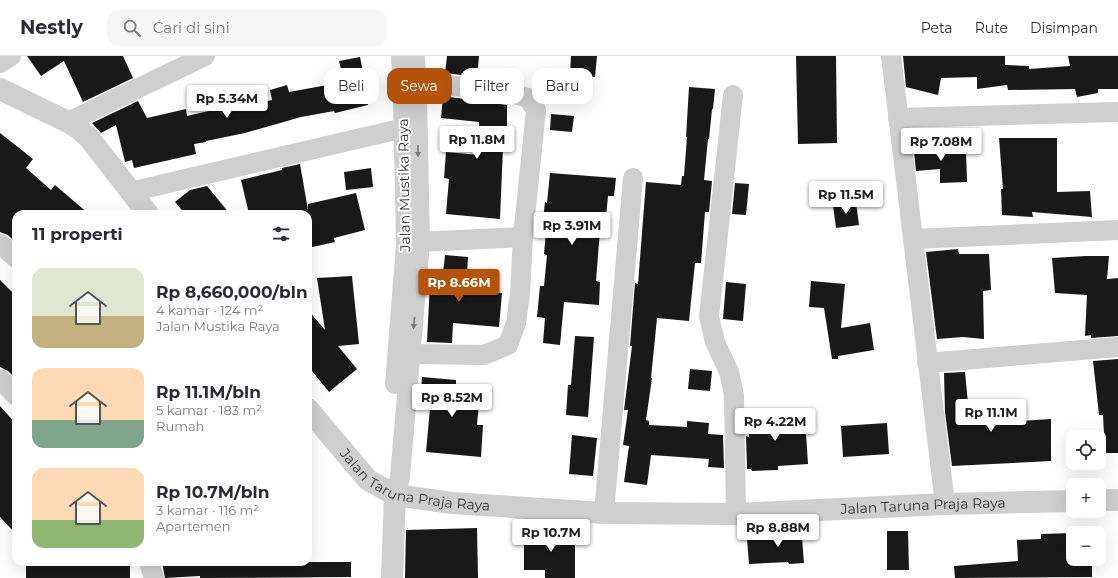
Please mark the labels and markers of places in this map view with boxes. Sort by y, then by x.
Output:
pin: Rp 5.34M [186,85,268,119]
pin: Rp 11.8M [436,126,518,160]
pin: Rp 7.08M [900,128,982,162]
pin: Rp 11.5M [805,181,887,215]
pin: Rp 3.91M [531,212,613,246]
pin: Rp 8.66M [418,269,500,303]
pin: Rp 8.52M [411,384,493,418]
pin: Rp 11.1M [950,399,1032,433]
pin: Rp 4.22M [734,408,816,442]
pin: Rp 8.88M [737,514,819,548]
pin: Rp 10.7M [510,519,592,553]

